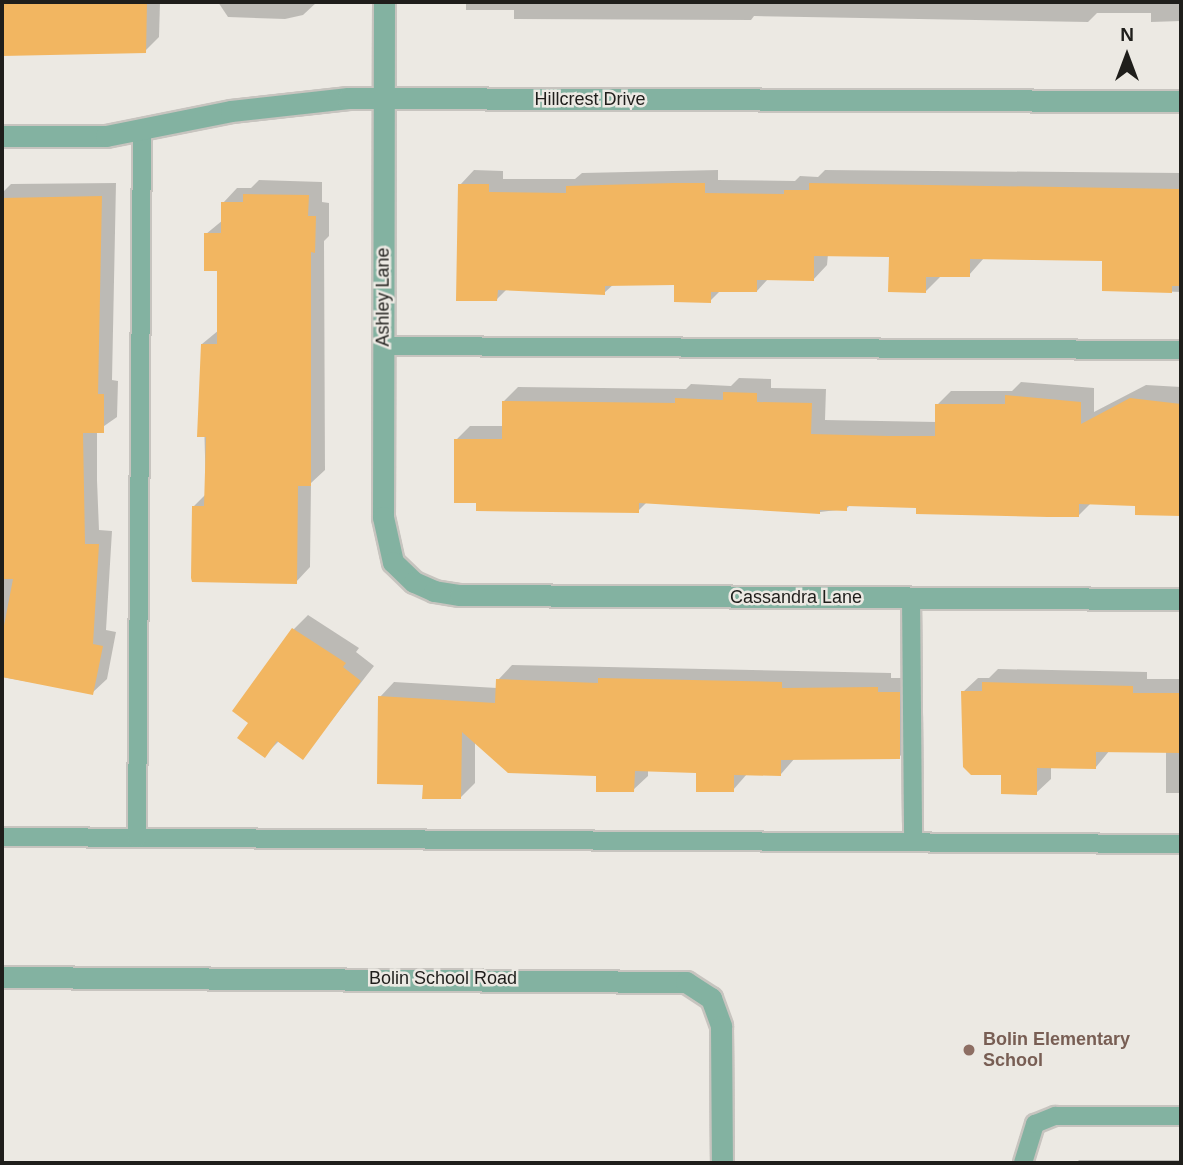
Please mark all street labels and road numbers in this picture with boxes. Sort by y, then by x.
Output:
street label: Hillcrest Drive [534,88,646,110]
street label: Ashley Lane [372,247,394,347]
street label: Cassandra Lane [730,586,862,608]
street label: Bolin School Road [369,967,517,989]

